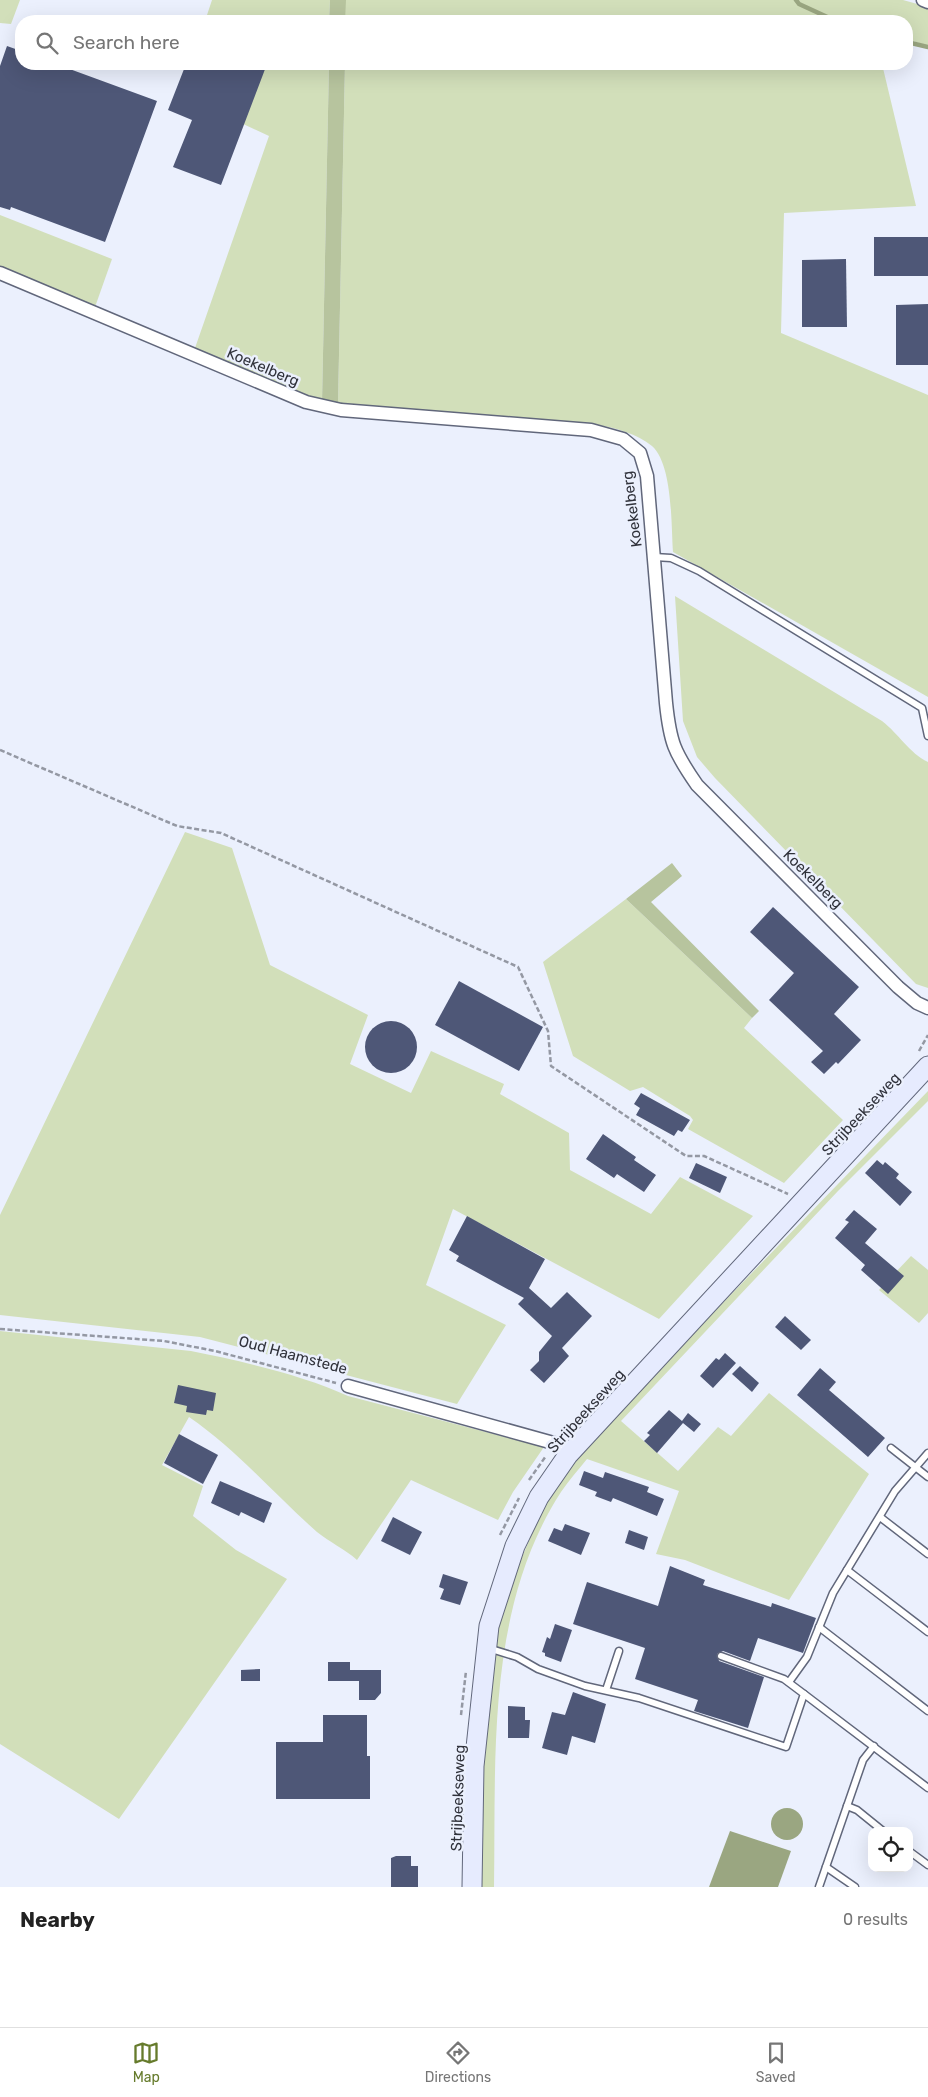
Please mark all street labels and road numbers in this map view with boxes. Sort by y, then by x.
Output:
street label: Koekelberg [224,344,302,390]
street label: Koekelberg [618,470,646,548]
street label: Koekelberg [779,845,847,913]
street label: Strijbeekseweg [818,1069,904,1159]
street label: Oud Haamstede [237,1332,349,1378]
street label: Strijbeekseweg [544,1365,628,1457]
street label: Strijbeekseweg [447,1744,469,1852]

